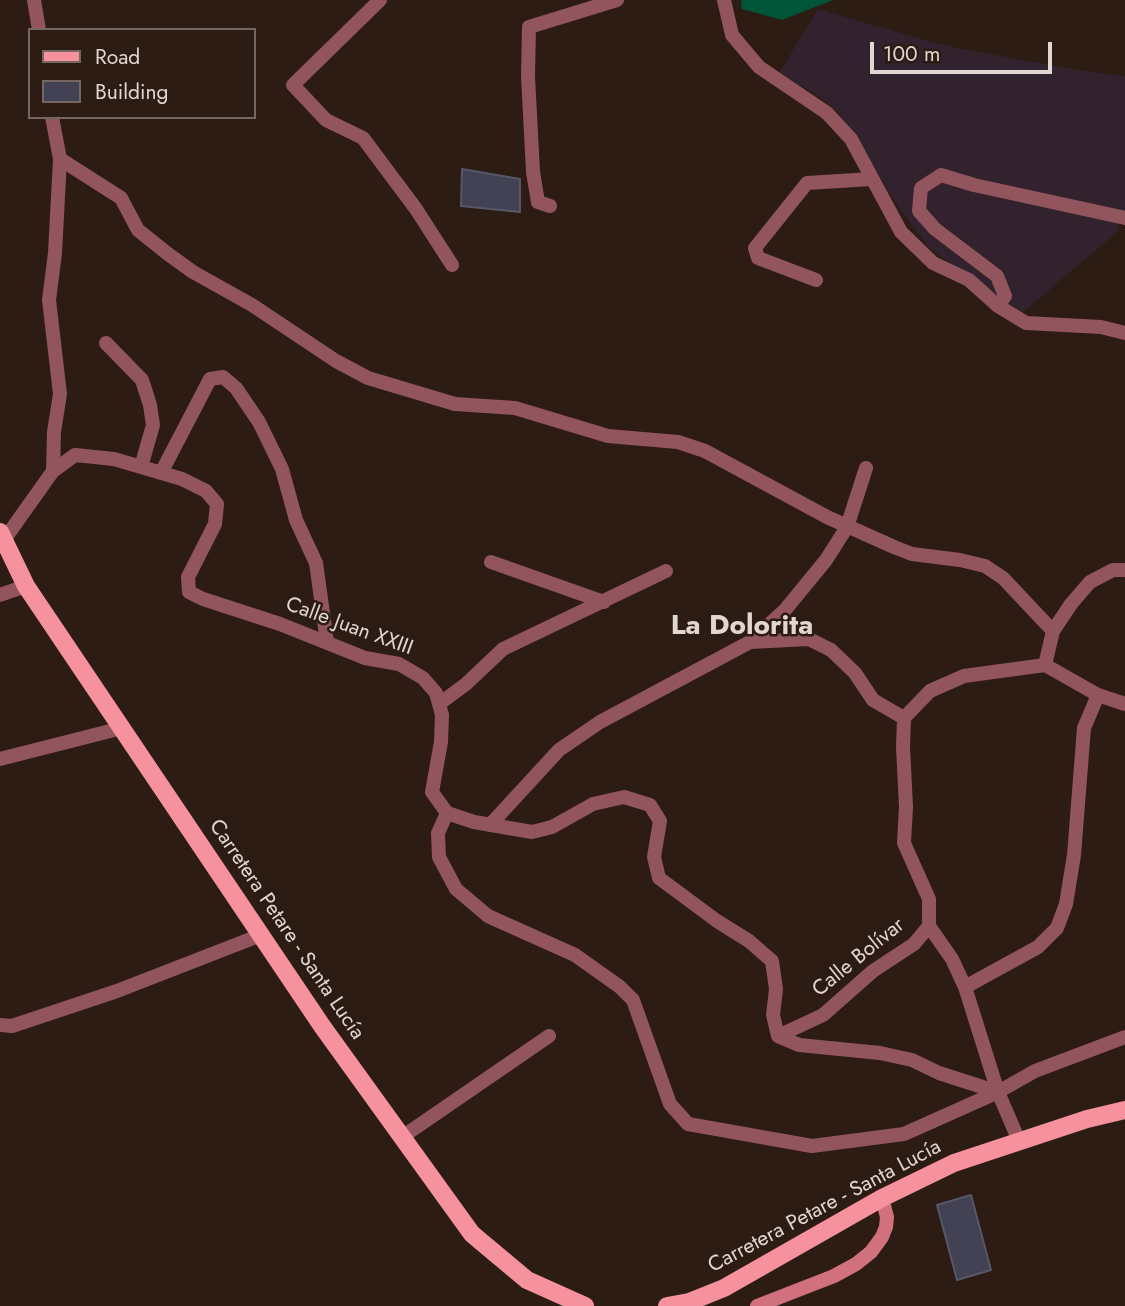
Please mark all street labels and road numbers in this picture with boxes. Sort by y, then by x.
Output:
street label: Calle Juan XXIII [282,592,416,662]
street label: Carretera Petare - Santa Lucía [203,815,369,1045]
street label: Calle Bolívar [808,913,910,1003]
street label: Carretera Petare - Santa Lucía [704,1135,946,1279]

